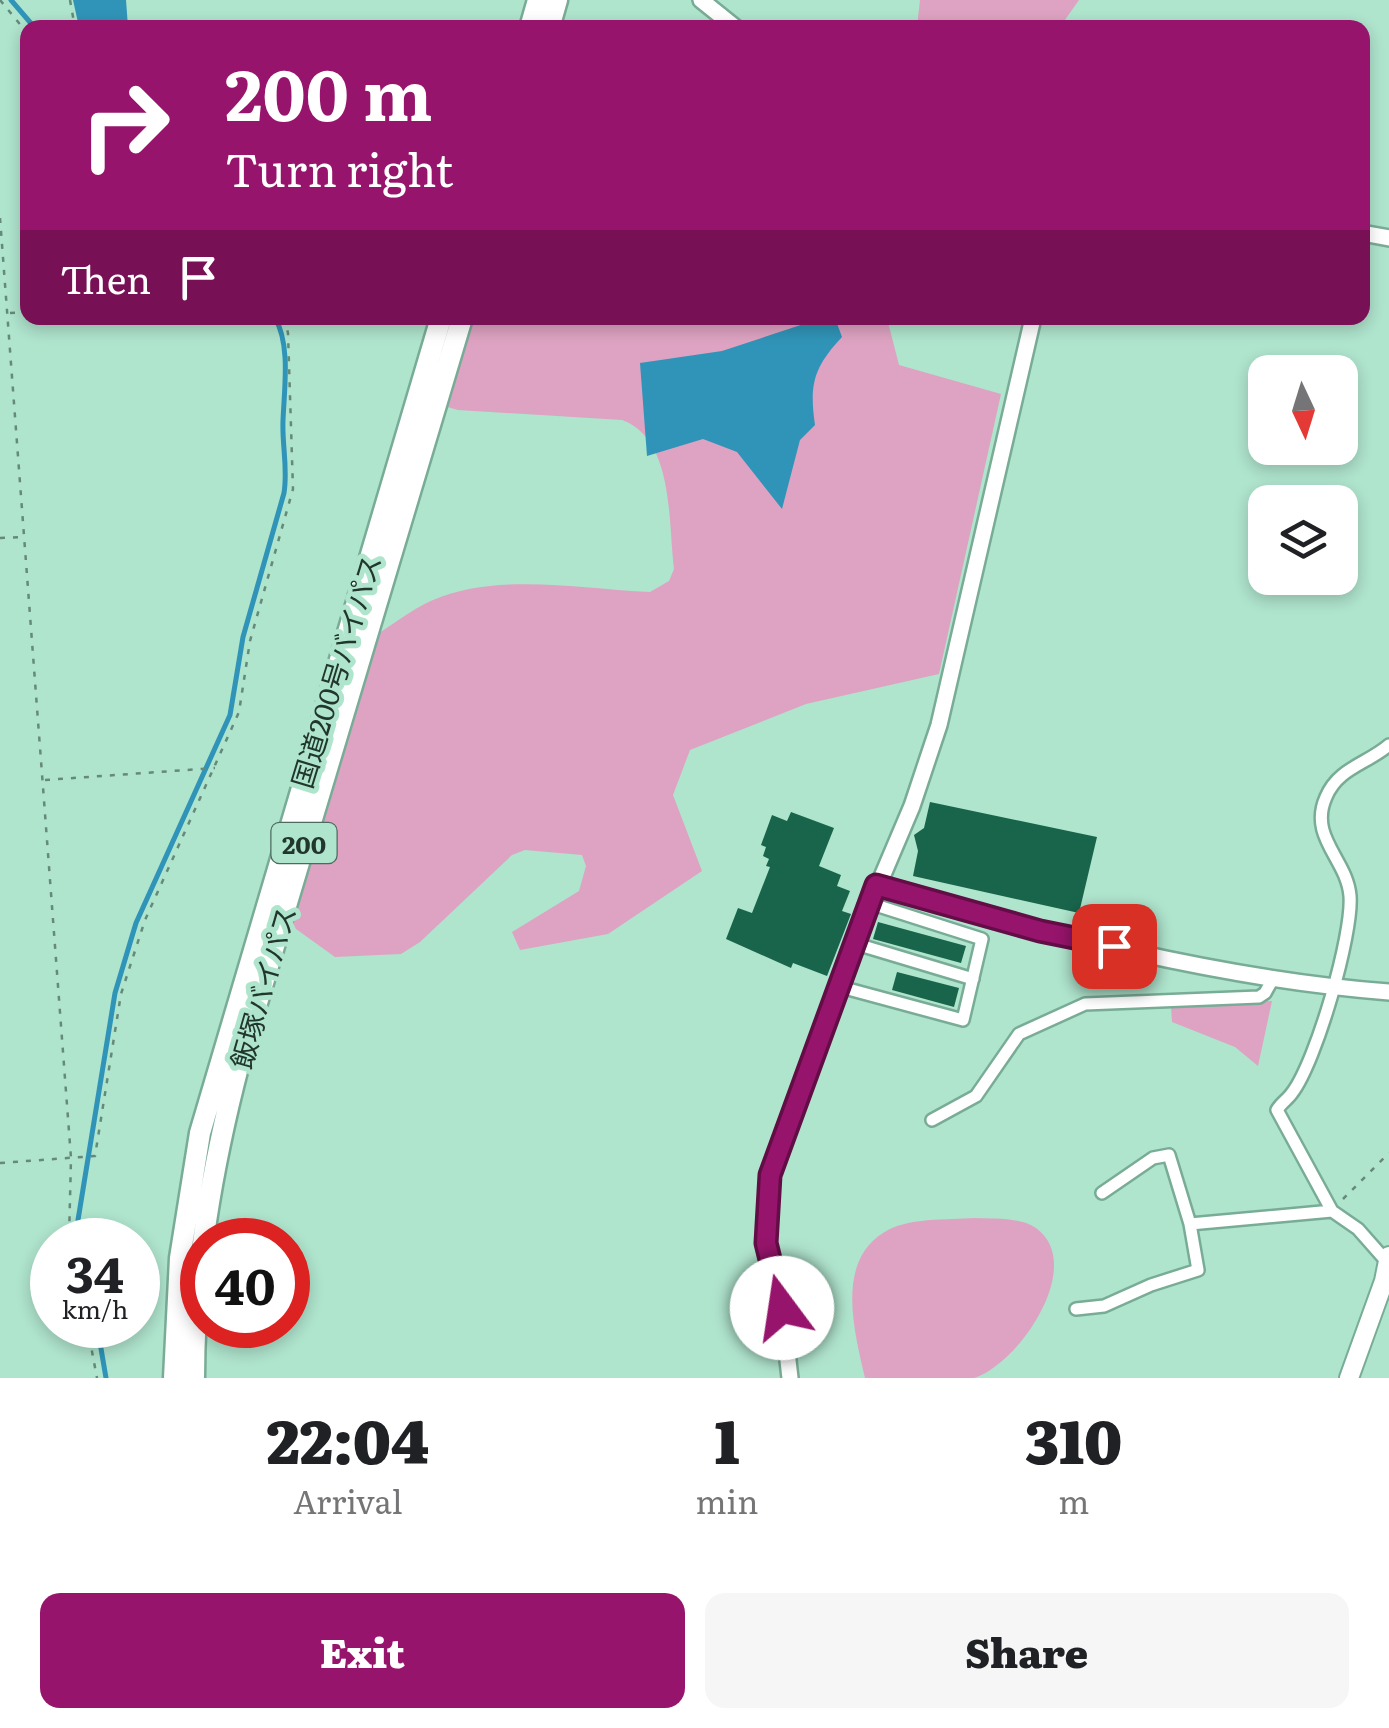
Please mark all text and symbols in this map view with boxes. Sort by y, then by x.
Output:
text: 200 m [225,39,433,143]
icon: right [60,60,190,190]
text: Turn right [225,134,453,201]
text: Then [60,249,151,306]
icon: arrive [171,250,226,305]
north arrow [1248,355,1358,465]
map controls [1248,355,1358,595]
button: layers [1248,485,1358,595]
street label: 国道200号バイパス [280,549,390,793]
road number: 200 [272,823,336,863]
street label: 飯塚バイパス [219,901,305,1073]
pin [1072,904,1157,989]
icon: arrive [1087,919,1142,974]
speed limit sign: 40 [180,1218,310,1348]
text: 34 [66,1234,124,1308]
position arrow [730,1256,834,1360]
text: km/h [62,1290,128,1327]
text: 22:04 [267,1393,429,1482]
text: 1 [714,1393,740,1482]
text: 310 [1025,1393,1122,1482]
text: Arrival [293,1476,402,1524]
text: min [696,1476,758,1524]
text: m [1058,1476,1089,1524]
button: Exit [40,1593,685,1708]
button: Share [705,1593,1349,1708]

